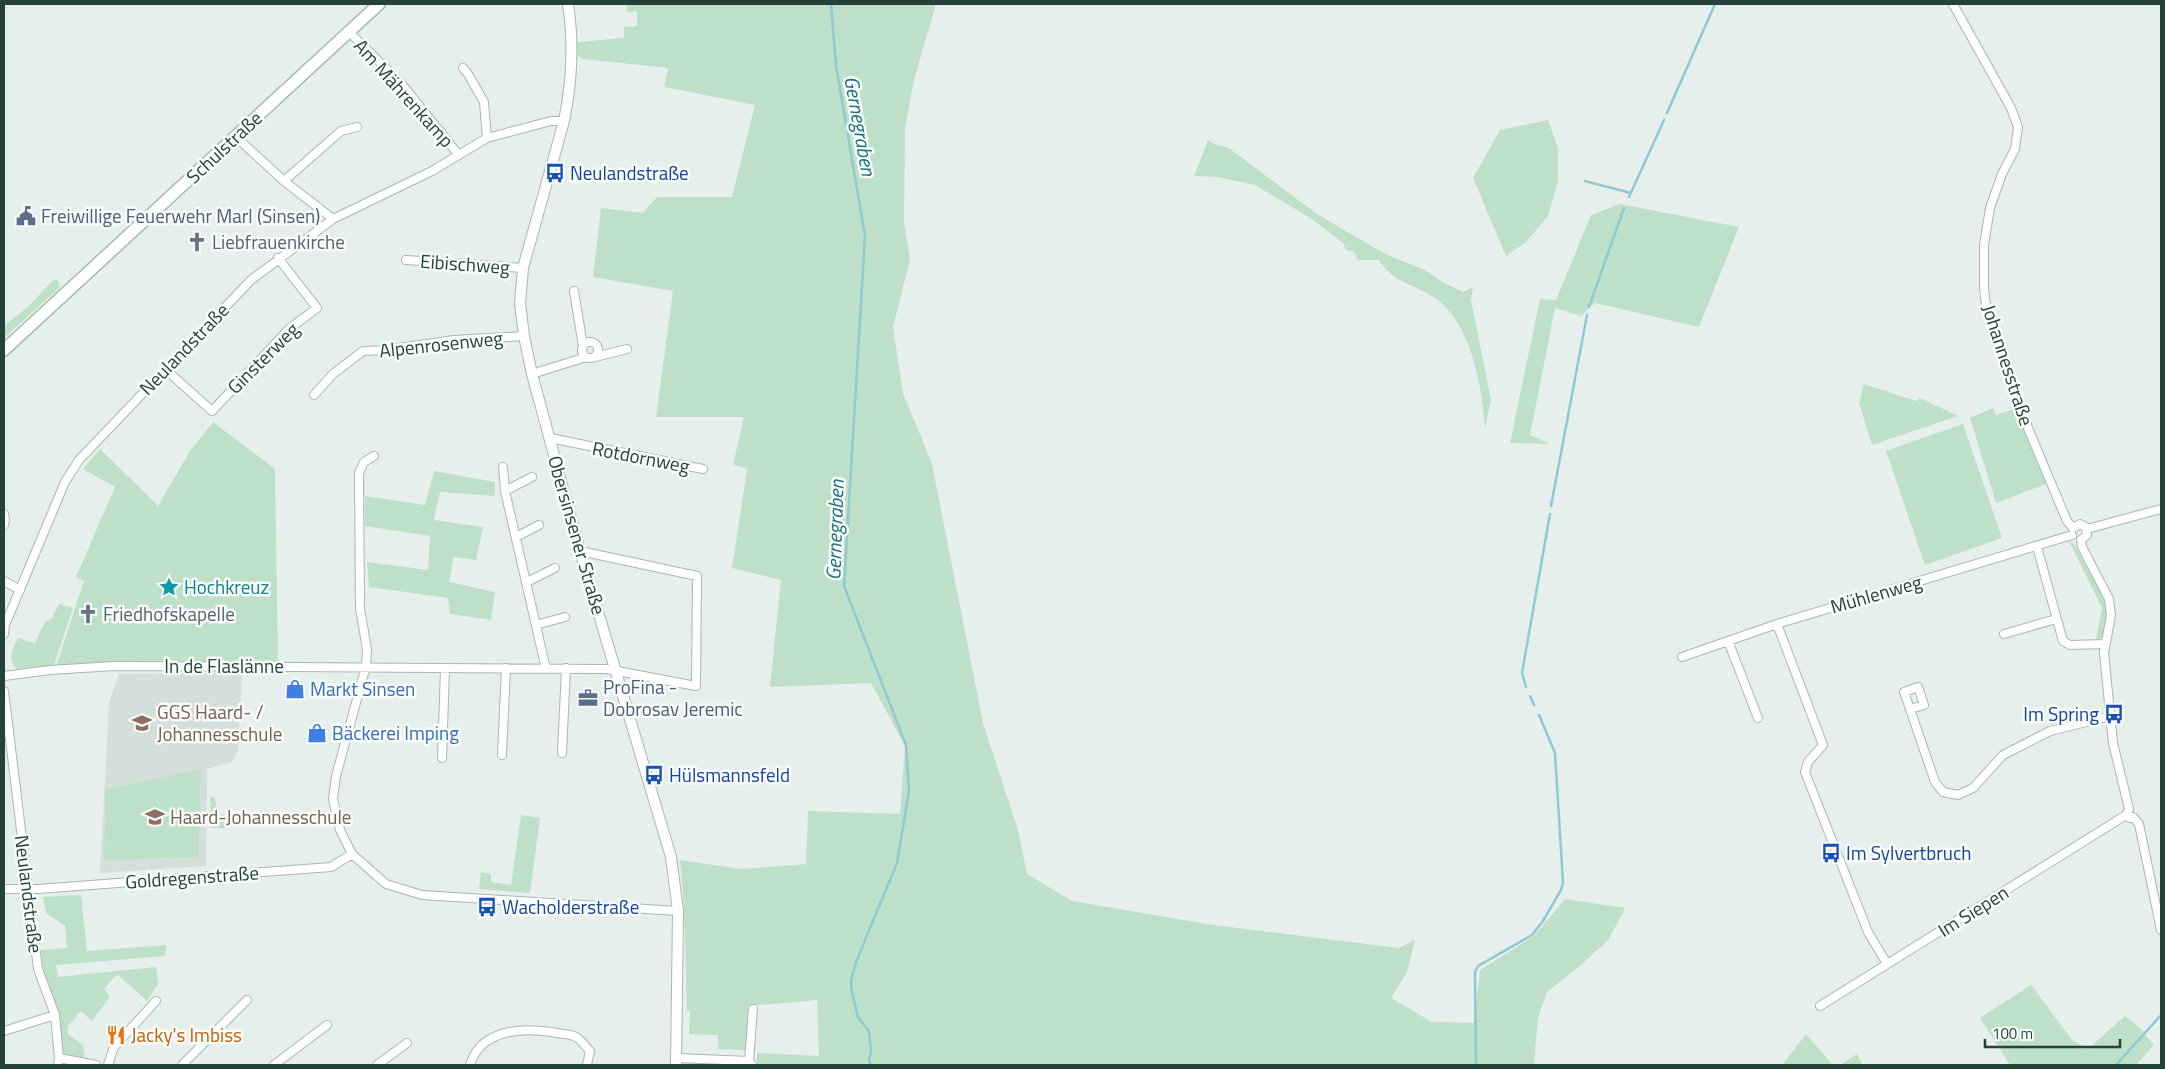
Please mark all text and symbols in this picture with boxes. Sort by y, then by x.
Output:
street label: Am Mährenkamp [348,32,461,154]
water label: Gernegraben [836,74,885,179]
street label: Schulstraße [179,104,268,190]
place label: Neulandstraße [570,158,689,187]
bus stop icon: Neulandstraße [544,162,566,184]
place label: Freiwillige Feuerwehr Marl (Sinsen) [41,201,320,230]
public building icon: Freiwillige Feuerwehr Marl (Sinsen) [15,205,37,227]
place label: Liebfrauenkirche [212,227,345,256]
church icon: Liebfrauenkirche [186,231,208,253]
street label: Eibischweg [419,246,511,281]
street label: Neulandstraße [132,296,235,401]
street label: Johannesstraße [1975,300,2042,429]
street label: Ginsterweg [220,315,305,400]
street label: Alpenrosenweg [378,323,504,364]
street label: Rotdornweg [590,433,693,480]
street label: Obersinsener Straße [541,452,614,618]
water label: Gernegraben [817,478,852,581]
street label: Mühlenweg [1827,567,1925,620]
place label: Hochkreuz [184,572,269,601]
place icon: Hochkreuz [158,576,180,598]
place label: Friedhofskapelle [103,599,235,628]
church icon: Friedhofskapelle [77,603,99,625]
street label: In de Flaslänne [164,651,284,680]
place label: ProFina - Dobrosav Jeremic [603,672,743,723]
place label: Markt Sinsen [310,674,415,703]
shop icon: Markt Sinsen [284,678,306,700]
office icon: ProFina - Dobrosav Jeremic [577,687,599,709]
place label: GGS Haard- / Johannesschule [157,697,282,748]
place label: Im Spring [2023,699,2099,728]
bus stop icon: Im Spring [2103,703,2125,725]
school or university icon: GGS Haard- / Johannesschule [131,712,153,734]
place label: Bäckerei Imping [332,718,459,747]
shop icon: Bäckerei Imping [306,722,328,744]
place label: Hülsmannsfeld [669,760,790,789]
bus stop icon: Hülsmannsfeld [643,764,665,786]
place label: Haard-Johannesschule [170,802,351,831]
school or university icon: Haard-Johannesschule [144,806,166,828]
street label: Neulandstraße [8,833,51,955]
place label: Im Sylvertbruch [1846,838,1971,867]
bus stop icon: Im Sylvertbruch [1820,842,1842,864]
street label: Goldregenstraße [124,857,260,896]
street label: Im Siepen [1932,877,2014,944]
place label: Wacholderstraße [502,892,639,921]
bus stop icon: Wacholderstraße [476,896,498,918]
scale bar [1985,1016,2120,1048]
place label: Jacky's Imbiss [131,1020,242,1049]
text: 100 m [1992,1022,2033,1045]
restaurant icon: Jacky's Imbiss [105,1024,127,1046]

